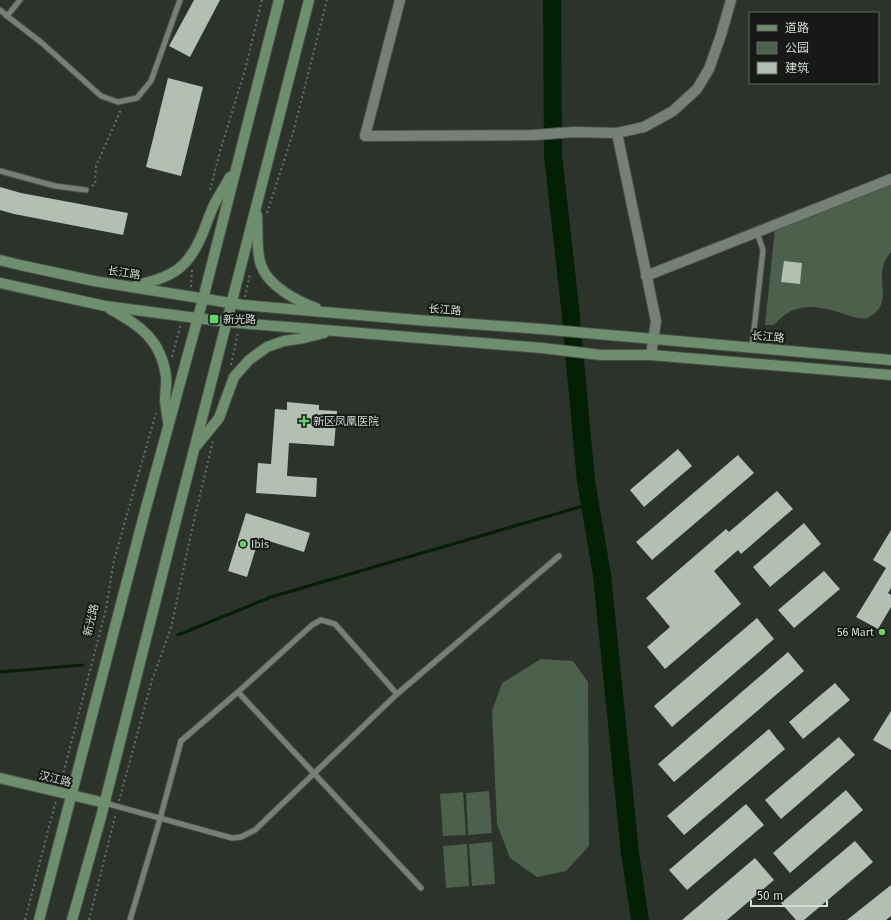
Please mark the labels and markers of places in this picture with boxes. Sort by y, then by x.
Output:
marker: 新光路 [208,313,220,325]
place label: 新光路 [223,313,256,326]
marker: 新区凤凰医院 [298,415,310,427]
place label: 新区凤凰医院 [313,415,379,428]
place label: Ibis [251,538,269,551]
marker: Ibis [238,539,248,549]
place label: 56 Mart [837,626,874,639]
marker: 56 Mart [877,627,887,637]

